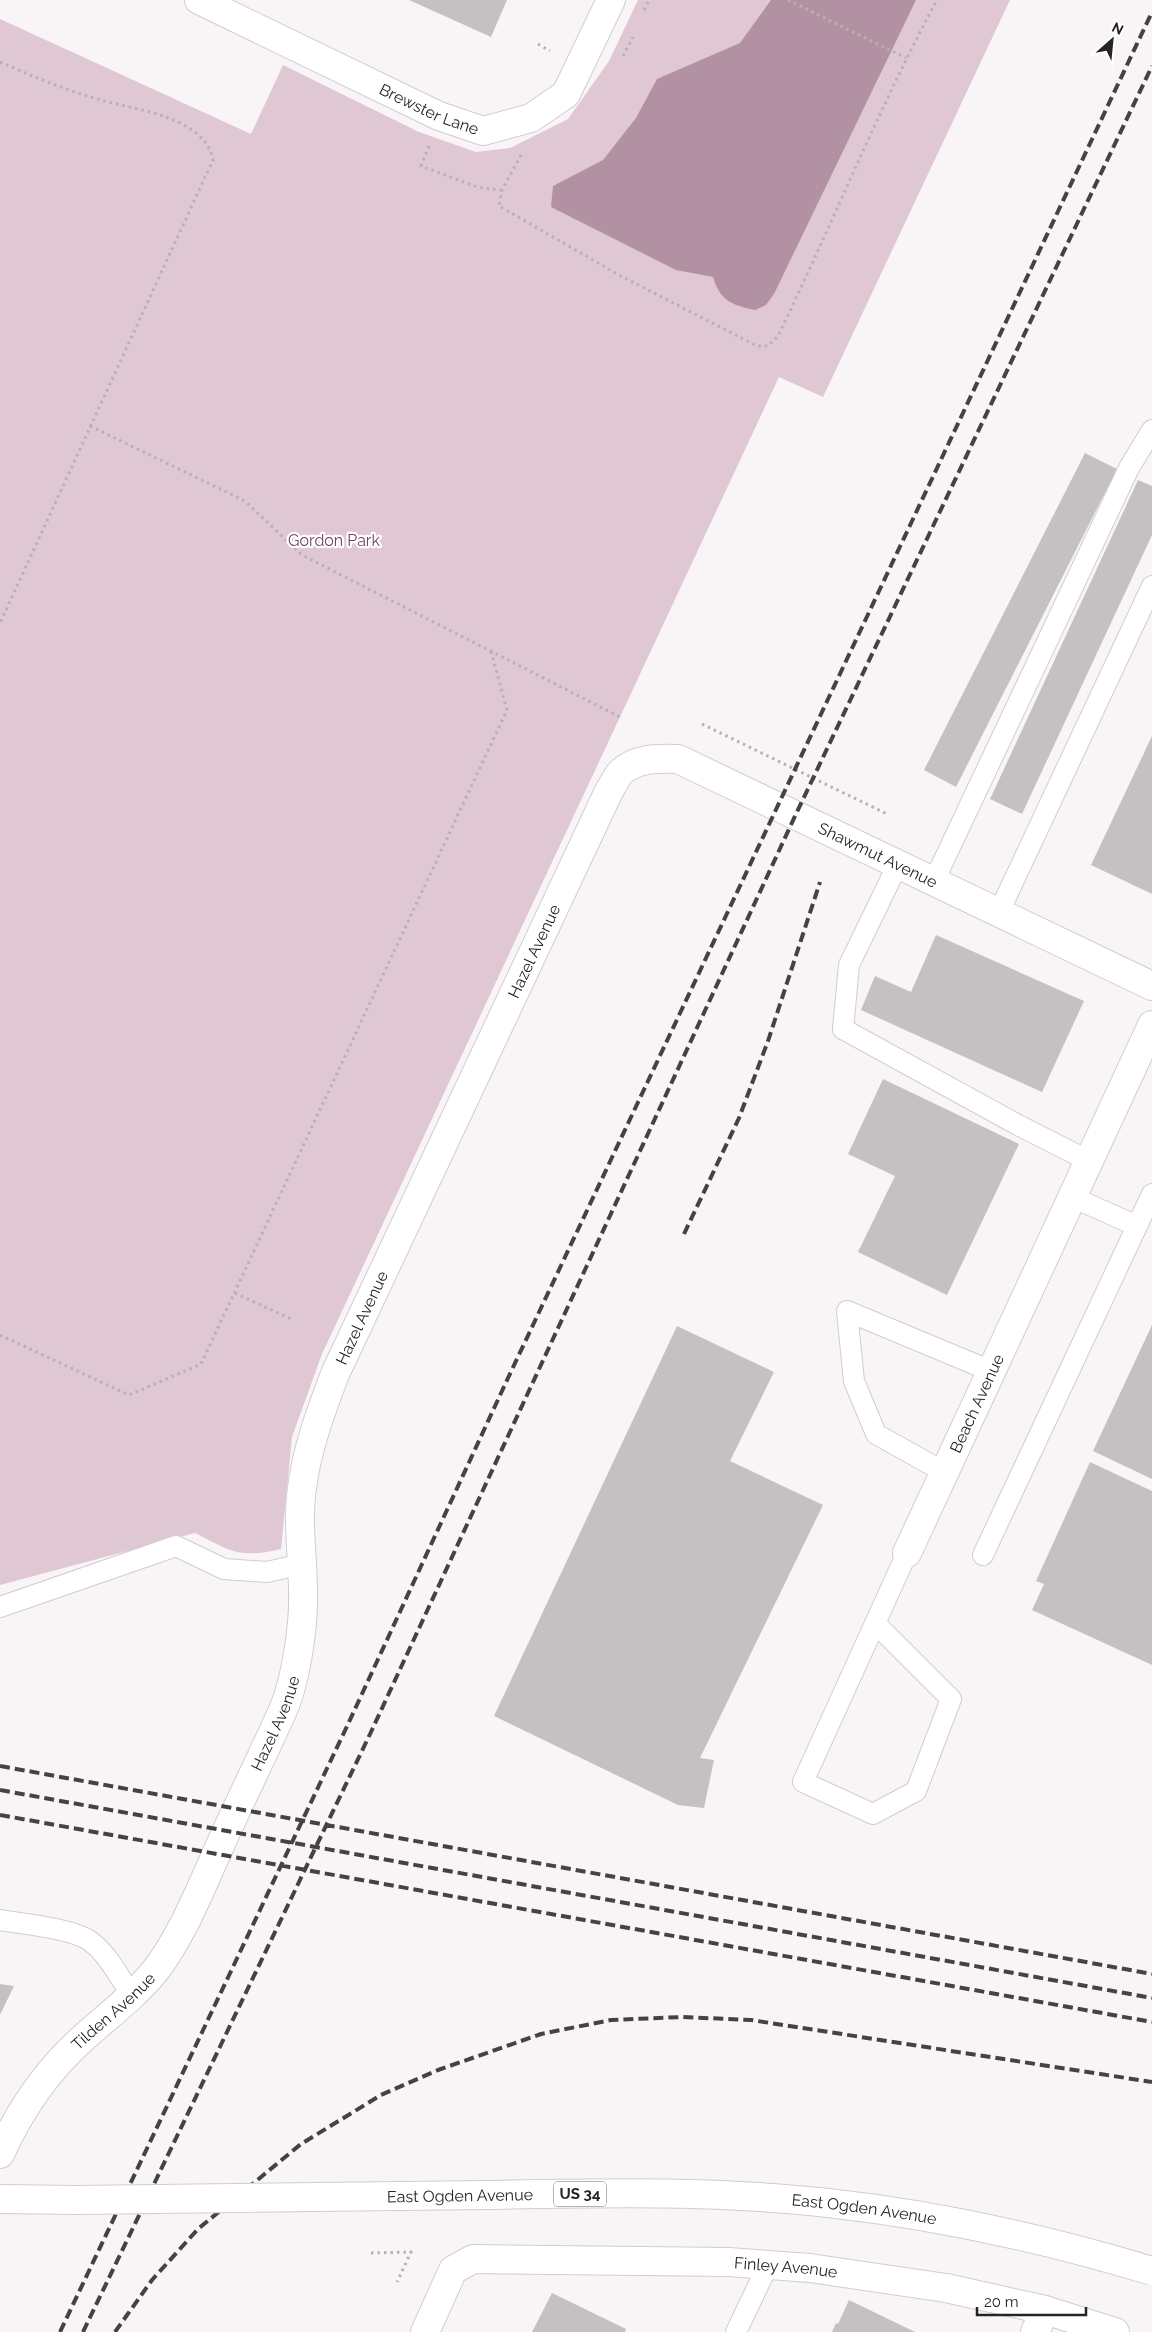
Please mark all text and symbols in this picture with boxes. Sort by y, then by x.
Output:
north arrow [1087,15,1137,65]
text: N [1110,19,1126,38]
street label: Brewster Lane [377,79,482,138]
park label: Gordon Park [288,531,380,550]
street label: Shawmut Avenue [815,818,941,891]
street label: Hazel Avenue [504,901,564,1001]
street label: Hazel Avenue [331,1268,392,1367]
street label: Beach Avenue [945,1351,1008,1456]
street label: Hazel Avenue [247,1674,303,1774]
street label: Tilden Avenue [67,1969,159,2054]
road number: US 34 [554,2182,606,2206]
street label: East Ogden Avenue [387,2185,533,2206]
street label: East Ogden Avenue [791,2190,938,2228]
street label: Finley Avenue [733,2253,839,2281]
scale bar [977,2284,1086,2316]
text: 20 m [984,2293,1019,2311]

